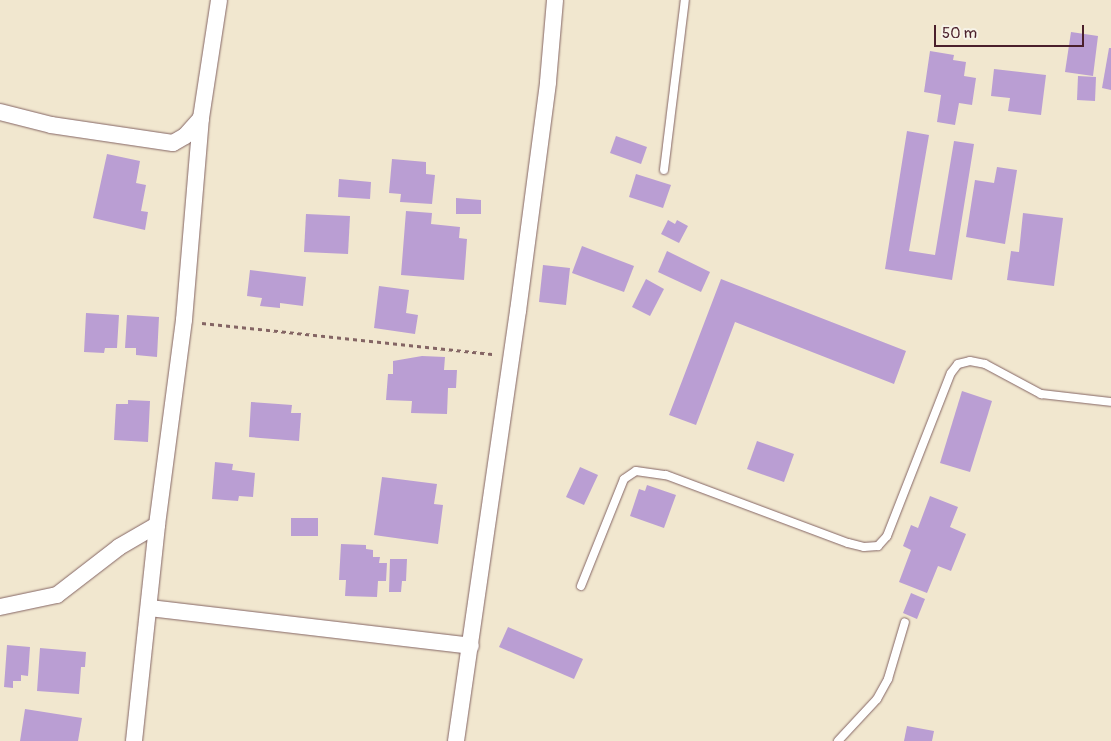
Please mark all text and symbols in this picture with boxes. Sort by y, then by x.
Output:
scale bar [936,15,1086,47]
text: 50 m [942,24,977,43]

